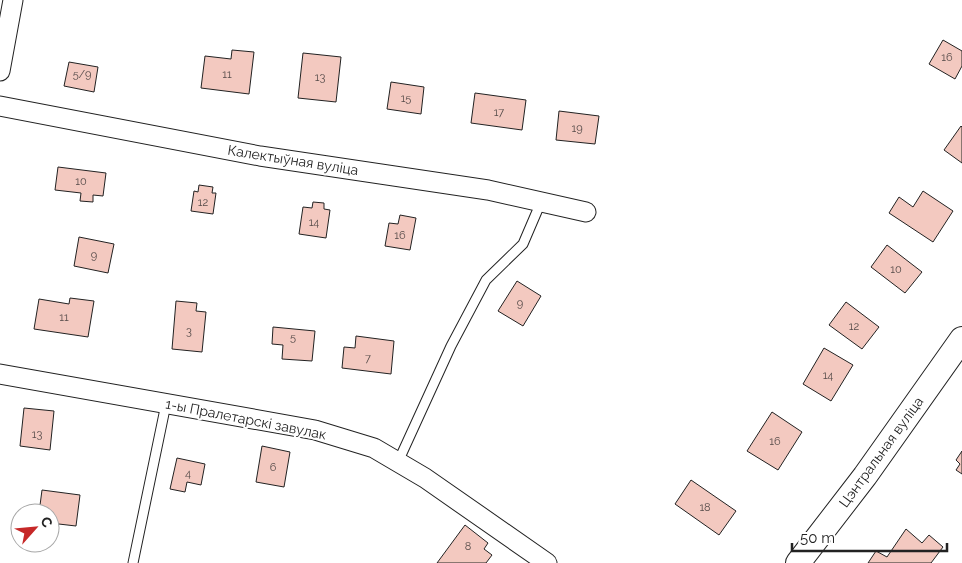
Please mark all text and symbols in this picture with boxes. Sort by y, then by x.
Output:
house number: 16 [941,51,953,64]
house number: 5/9 [73,68,91,81]
house number: 11 [222,68,232,81]
house number: 13 [315,71,325,84]
house number: 15 [401,92,411,105]
house number: 17 [494,106,504,119]
house number: 19 [571,122,583,135]
street label: Калектыўная вуліца [226,142,360,178]
house number: 10 [75,175,87,188]
house number: 12 [198,196,208,209]
house number: 14 [309,216,319,229]
house number: 16 [394,229,406,242]
house number: 9 [91,249,97,262]
house number: 10 [890,263,902,276]
house number: 9 [517,297,523,310]
house number: 11 [59,311,69,324]
house number: 12 [849,320,859,333]
house number: 3 [186,325,192,338]
house number: 5 [290,331,296,344]
house number: 7 [365,352,371,365]
house number: 14 [823,369,833,382]
street label: Цэнтральная вуліца [836,394,926,510]
street label: 1-ы Пралетарскі завулак [164,396,328,442]
house number: 13 [32,428,42,441]
house number: 16 [769,435,781,448]
house number: 6 [270,461,277,474]
house number: 4 [185,467,191,480]
house number: 18 [699,501,711,514]
north arrow [10,503,60,553]
text: С [37,514,56,530]
scale bar [792,520,947,552]
text: 50 m [800,529,835,547]
house number: 8 [465,540,471,553]

